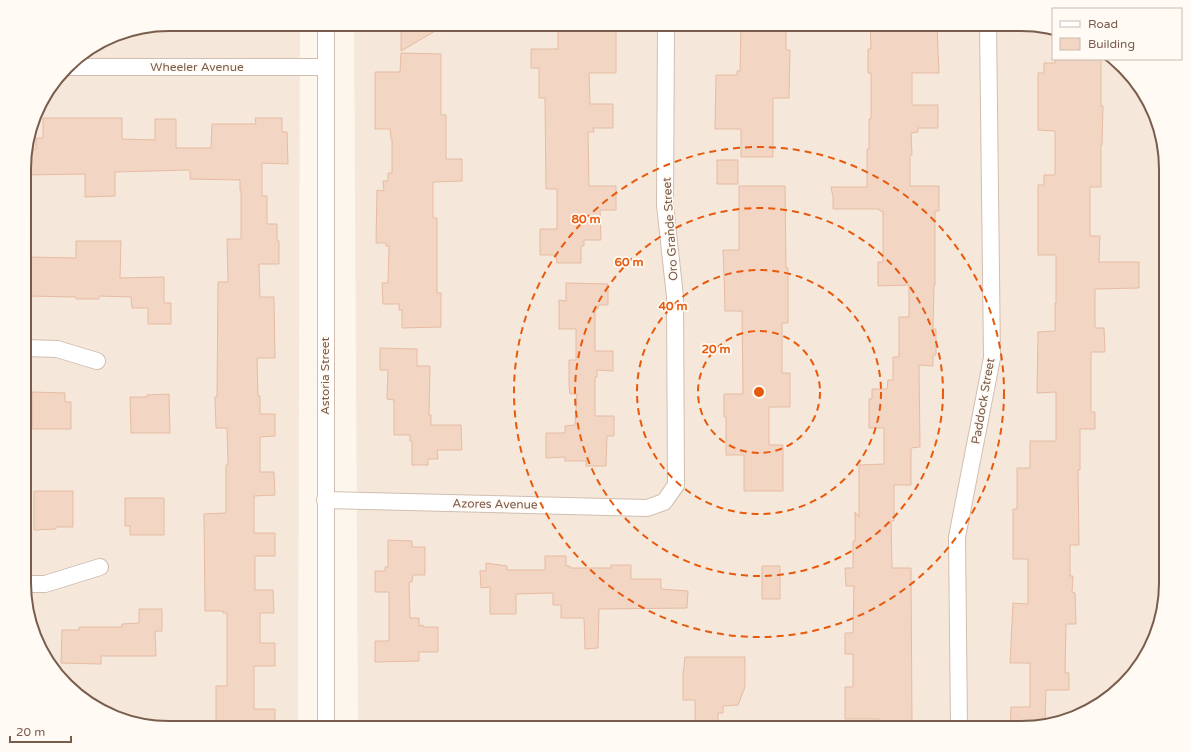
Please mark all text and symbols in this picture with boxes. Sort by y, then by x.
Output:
legend [1052,8,1182,60]
text: Road [1088,17,1118,31]
text: Building [1088,37,1135,51]
street label: Wheeler Avenue [150,60,244,74]
street label: Oro Grande Street [659,176,681,281]
text: 80 m [571,212,601,226]
text: 60 m [614,255,644,269]
text: 40 m [658,299,688,313]
street label: Astoria Street [318,336,332,415]
text: 20 m [701,342,731,356]
street label: Paddock Street [969,356,998,445]
centre of rings [752,385,766,399]
street label: Azores Avenue [452,496,538,512]
scale bar [10,718,71,744]
text: 20 m [16,725,45,739]

